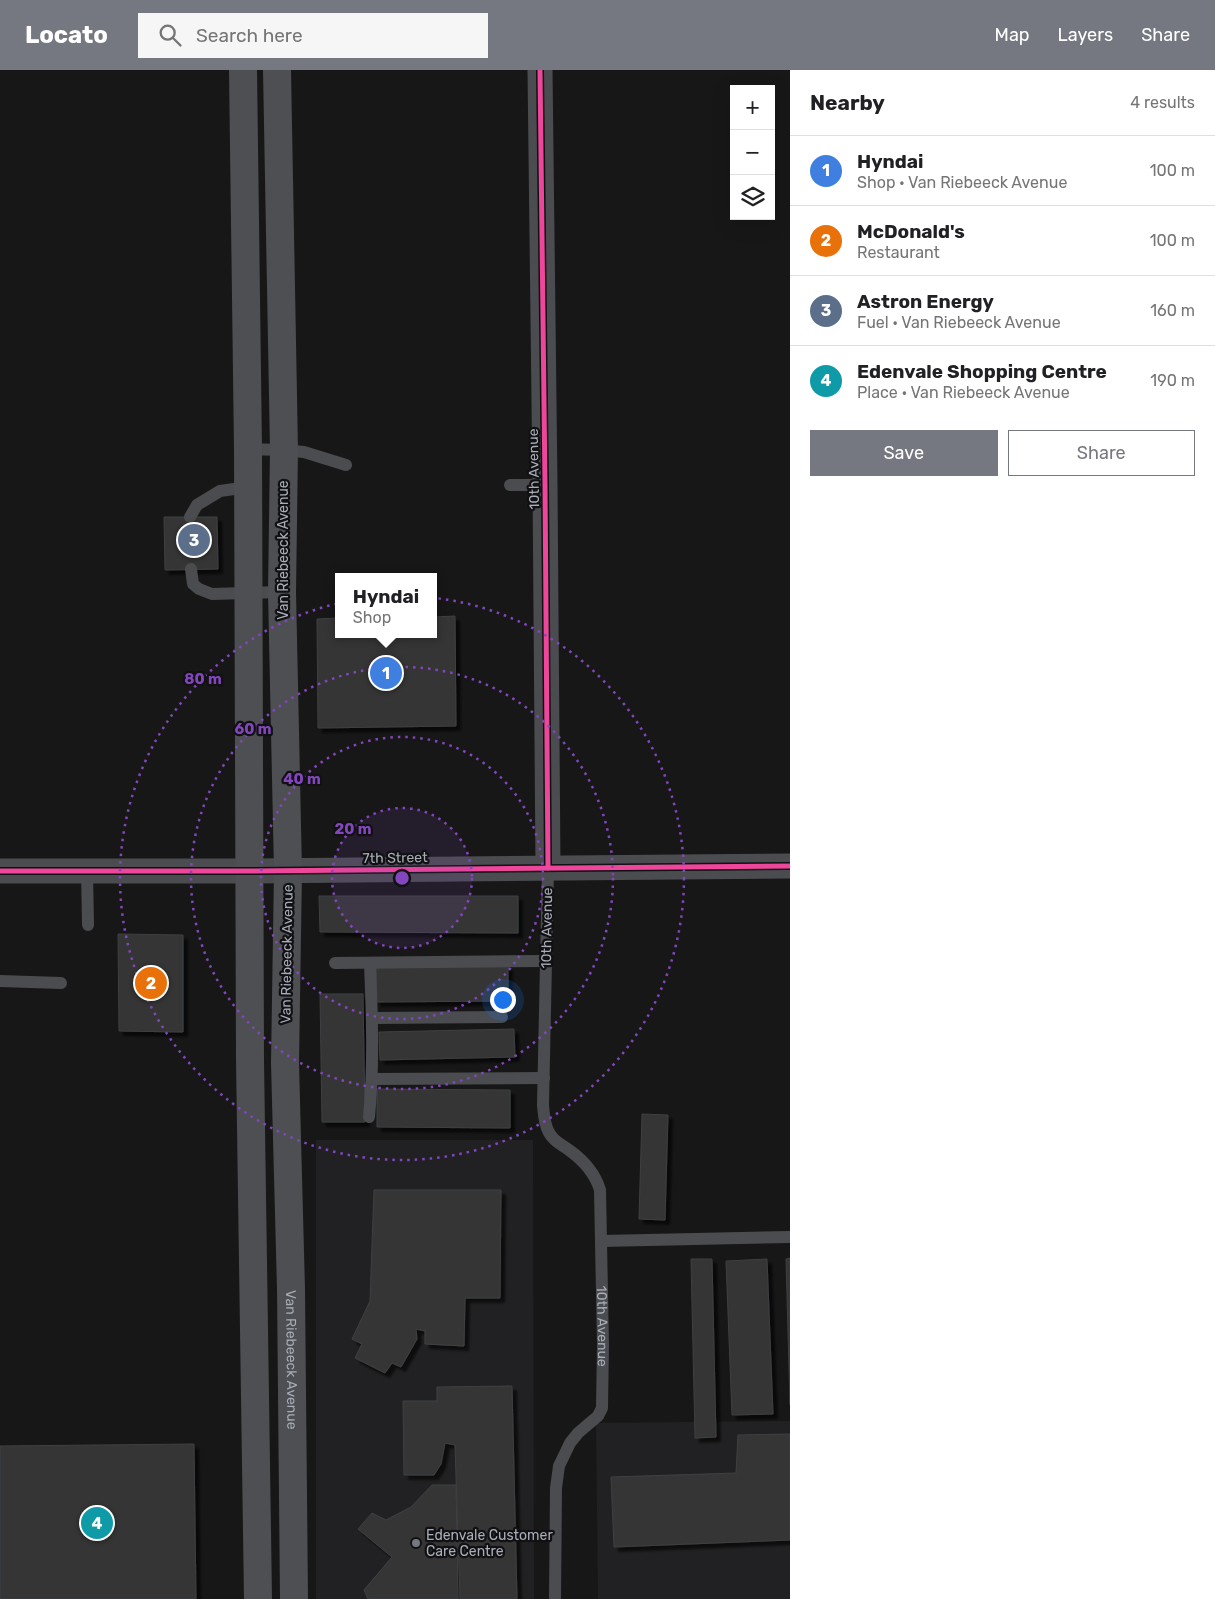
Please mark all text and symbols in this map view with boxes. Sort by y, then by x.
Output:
search box [138,13,488,58]
text: Locato [25,21,108,49]
icon: search [156,21,184,49]
text: Search here [196,24,303,47]
text: Map [995,24,1030,46]
text: Layers [1058,24,1113,46]
text: Share [1141,24,1190,46]
map controls [730,85,775,220]
button: + [730,85,775,130]
text: Nearby [810,90,885,115]
text: 4 results [1130,93,1195,112]
button: − [730,130,775,175]
text: Hyndai [857,150,923,173]
text: 1 [822,161,830,180]
text: 100 m [1150,161,1195,180]
text: Shop · Van Riebeeck Avenue [857,173,1067,192]
button: layers [730,175,775,220]
text: McDonald's [857,220,965,243]
text: 2 [821,231,831,250]
text: 100 m [1150,231,1195,250]
text: Restaurant [857,243,940,262]
text: Astron Energy [857,290,994,313]
text: 3 [821,301,831,320]
text: 160 m [1150,301,1195,320]
text: Fuel · Van Riebeeck Avenue [857,313,1061,332]
text: Edenvale Shopping Centre [857,360,1107,383]
text: 4 [821,371,831,390]
text: 190 m [1150,371,1195,390]
text: Place · Van Riebeeck Avenue [857,383,1070,402]
street label: 10th Avenue [525,428,543,510]
button: Save [810,430,998,476]
button: Share [1008,430,1195,476]
street label: Van Riebeeck Avenue [275,480,292,620]
pin: 3 [178,521,210,559]
popup [335,573,437,638]
text: Hyndai [353,585,419,608]
text: Shop [353,608,391,627]
pin: 1 [370,654,402,692]
text: 80 m [184,670,222,688]
text: 60 m [235,720,271,738]
text: 40 m [283,770,321,788]
text: 20 m [335,820,371,838]
street label: 7th Street [362,849,428,867]
centre of rings [393,869,411,887]
street label: Van Riebeeck Avenue [277,884,297,1024]
street label: 10th Avenue [538,887,556,969]
pin: 2 [135,964,167,1002]
your location [490,987,516,1013]
street label: 10th Avenue [593,1286,612,1367]
street label: Van Riebeeck Avenue [283,1290,301,1430]
pin: 4 [81,1504,113,1542]
place label: Edenvale Customer Care Centre [426,1527,553,1560]
marker: Edenvale Customer Care Centre [410,1537,422,1549]

